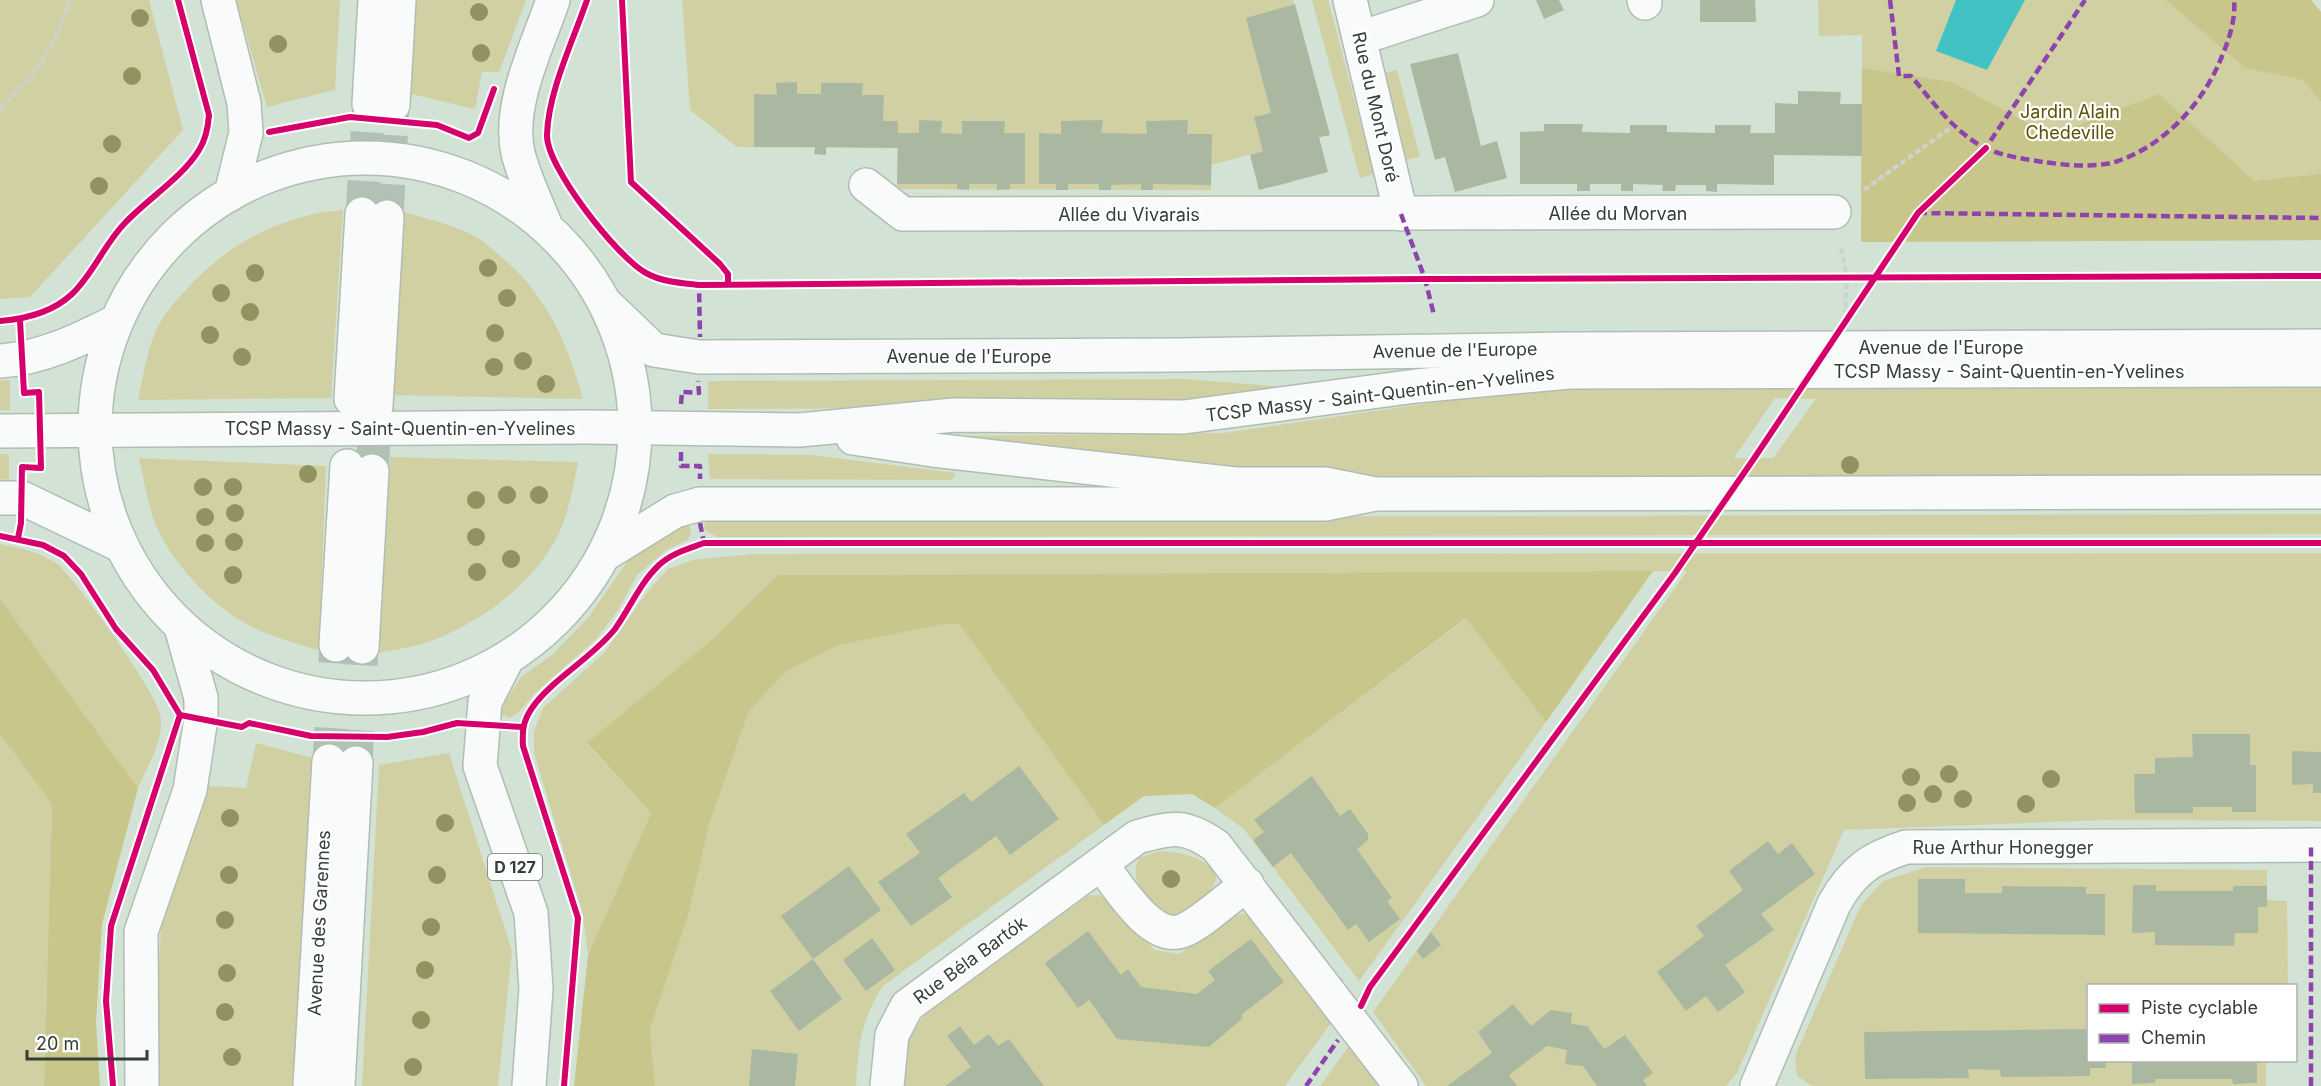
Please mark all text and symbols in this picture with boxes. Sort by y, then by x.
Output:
street label: Rue du Mont Doré [1348,30,1404,184]
park label: Jardin Alain Chedeville [2020,101,2120,143]
street label: Allée du Morvan [1549,203,1687,224]
street label: Allée du Vivarais [1058,204,1200,225]
street label: Avenue de l'Europe [1859,337,2023,358]
street label: Avenue de l'Europe [1372,338,1538,362]
street label: Avenue de l'Europe [887,346,1051,367]
street label: TCSP Massy - Saint-Quentin-en-Yvelines [1833,361,2185,382]
street label: TCSP Massy - Saint-Quentin-en-Yvelines [1204,362,1556,426]
street label: TCSP Massy - Saint-Quentin-en-Yvelines [224,418,576,439]
street label: Avenue des Garennes [304,829,334,1017]
street label: Rue Arthur Honegger [1913,837,2094,858]
road number: D 127 [488,854,542,880]
street label: Rue Béla Bartók [909,912,1031,1008]
legend [2087,984,2297,1062]
text: Piste cyclable [2141,997,2258,1018]
scale bar [27,1023,147,1061]
text: Chemin [2141,1027,2206,1048]
text: 20 m [36,1033,79,1054]

